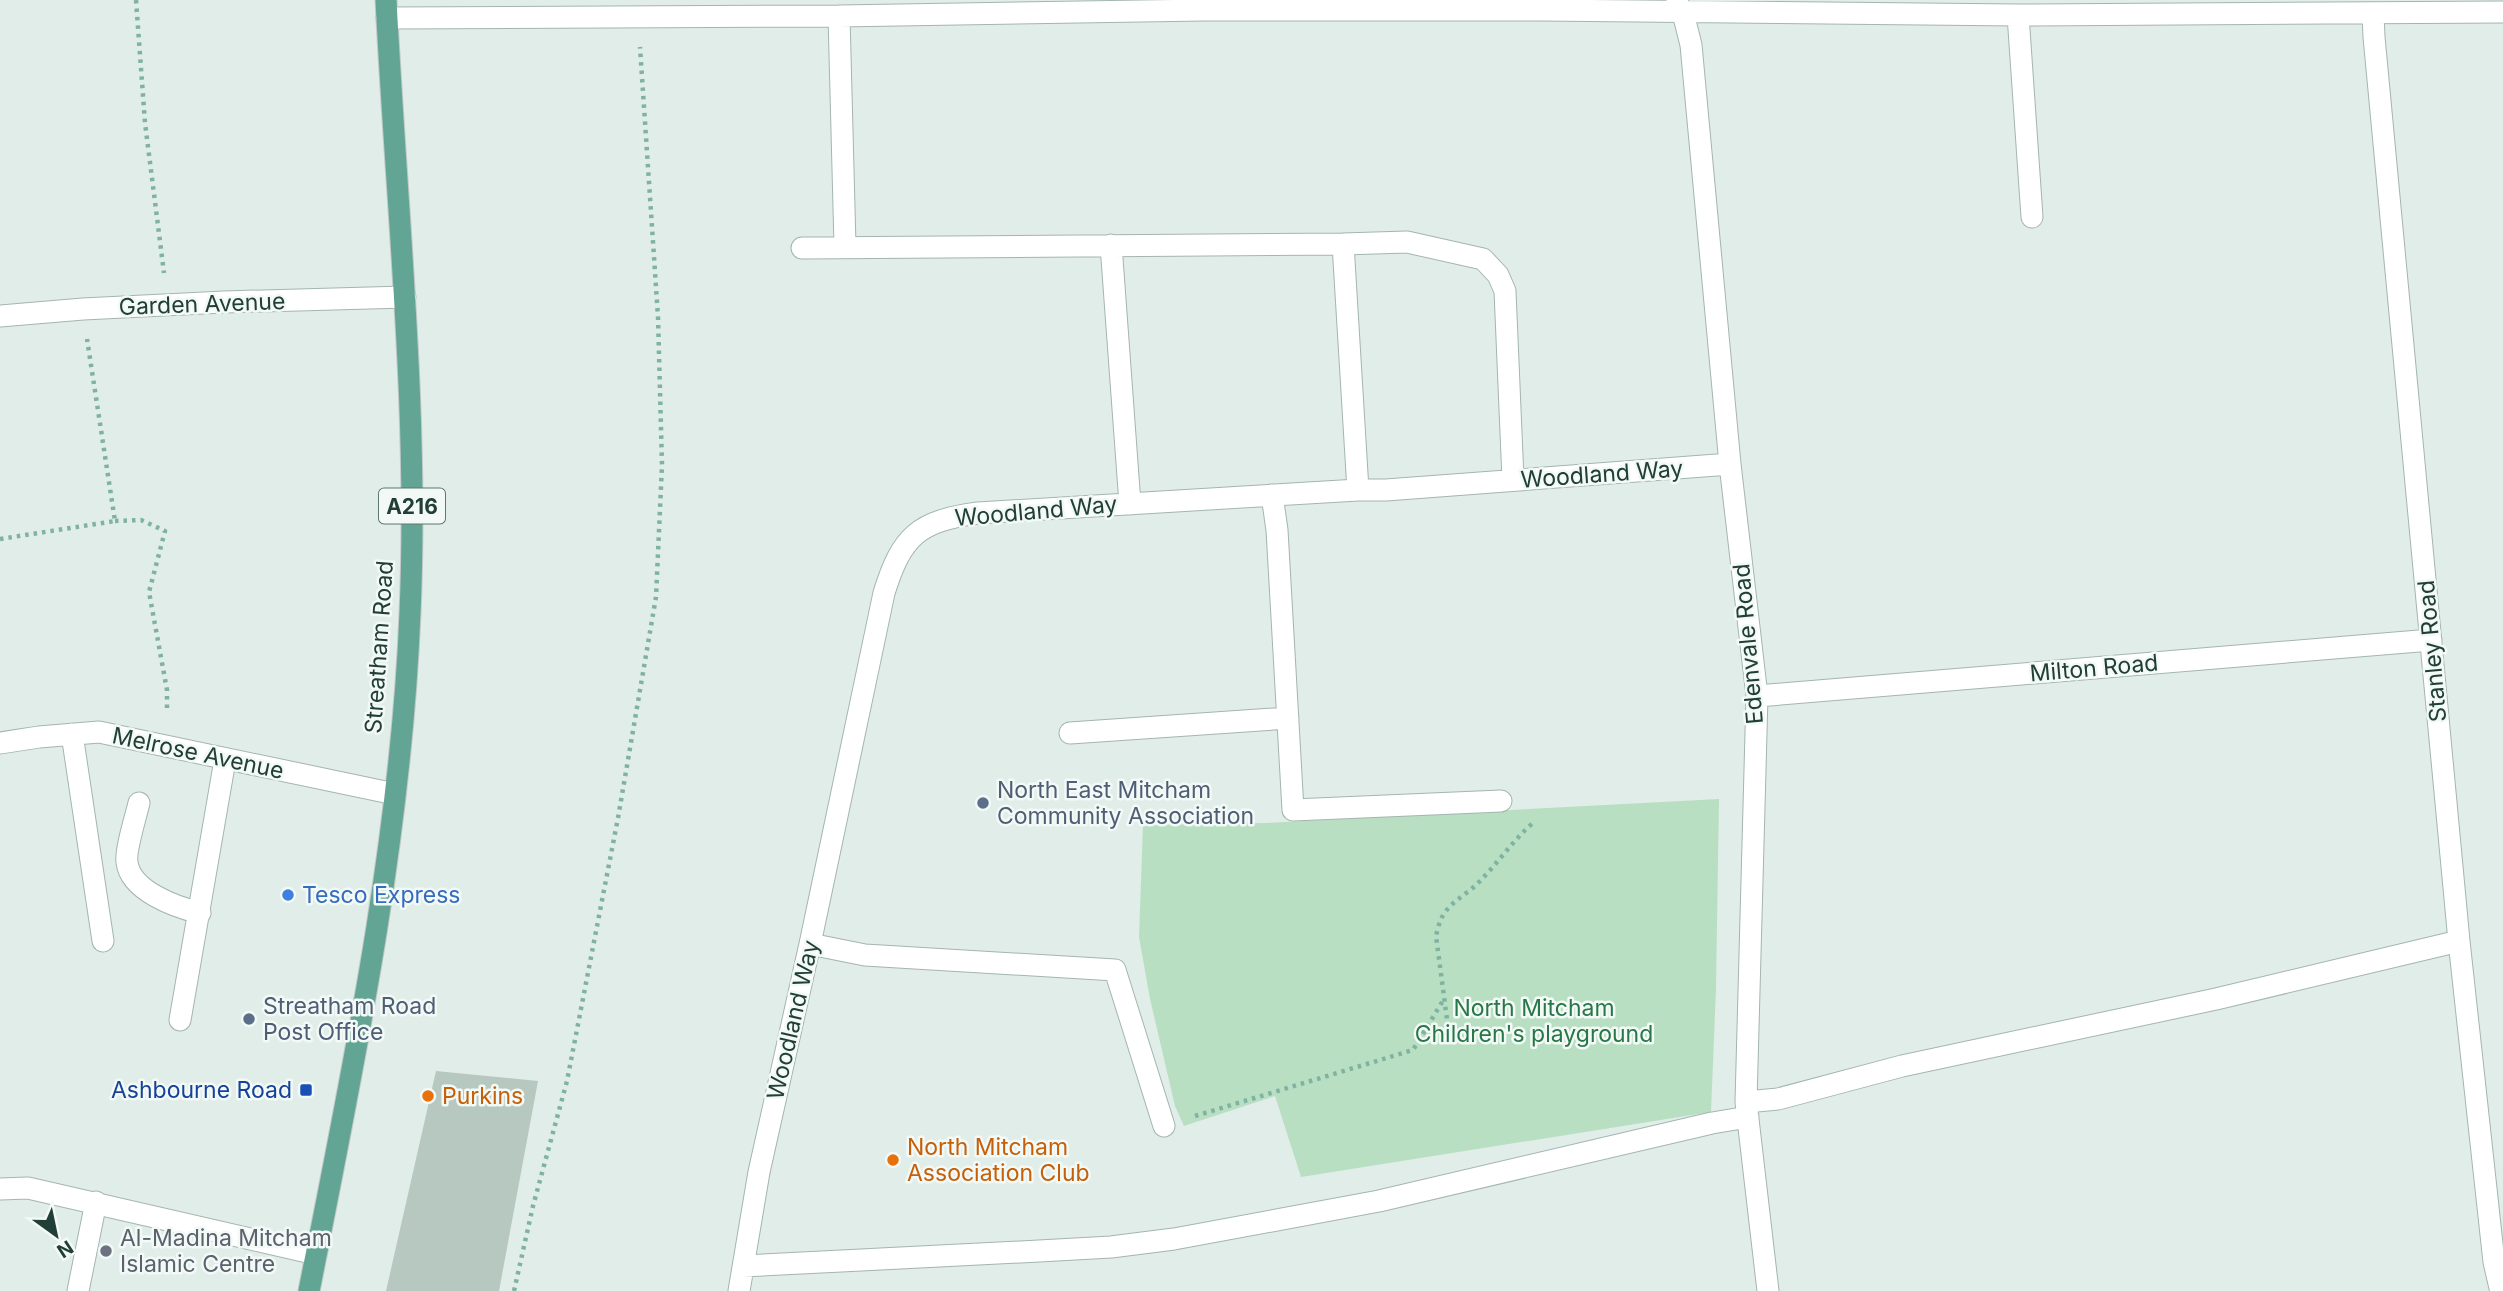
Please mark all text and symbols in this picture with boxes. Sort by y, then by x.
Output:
street label: Garden Avenue [118,287,286,321]
street label: Woodland Way [1520,454,1684,494]
road number: A216 [379,489,445,524]
street label: Woodland Way [954,490,1118,532]
street label: Streatham Road [359,560,399,734]
street label: Edenvale Road [1727,562,1769,726]
street label: Stanley Road [2412,579,2452,723]
street label: Milton Road [2029,648,2159,688]
street label: Melrose Avenue [110,721,286,785]
place label: North East Mitcham Community Association [997,776,1254,830]
marker: North East Mitcham Community Association [975,795,991,811]
place label: Tesco Express [302,881,460,909]
marker: Tesco Express [280,887,296,903]
street label: Woodland Way [761,937,825,1102]
place label: Streatham Road Post Office [263,992,436,1046]
park label: North Mitcham Children's playground [1415,994,1653,1048]
marker: Streatham Road Post Office [241,1011,257,1027]
place label: Ashbourne Road [111,1076,292,1104]
marker: Ashbourne Road [298,1082,314,1098]
place label: Purkins [442,1082,523,1110]
marker: Purkins [420,1088,436,1104]
place label: North Mitcham Association Club [907,1133,1090,1187]
marker: North Mitcham Association Club [885,1152,901,1168]
north arrow [21,1200,91,1270]
place label: Al-Madina Mitcham Islamic Centre [120,1224,332,1278]
text: N [53,1235,77,1262]
marker: Al-Madina Mitcham Islamic Centre [98,1243,114,1259]

